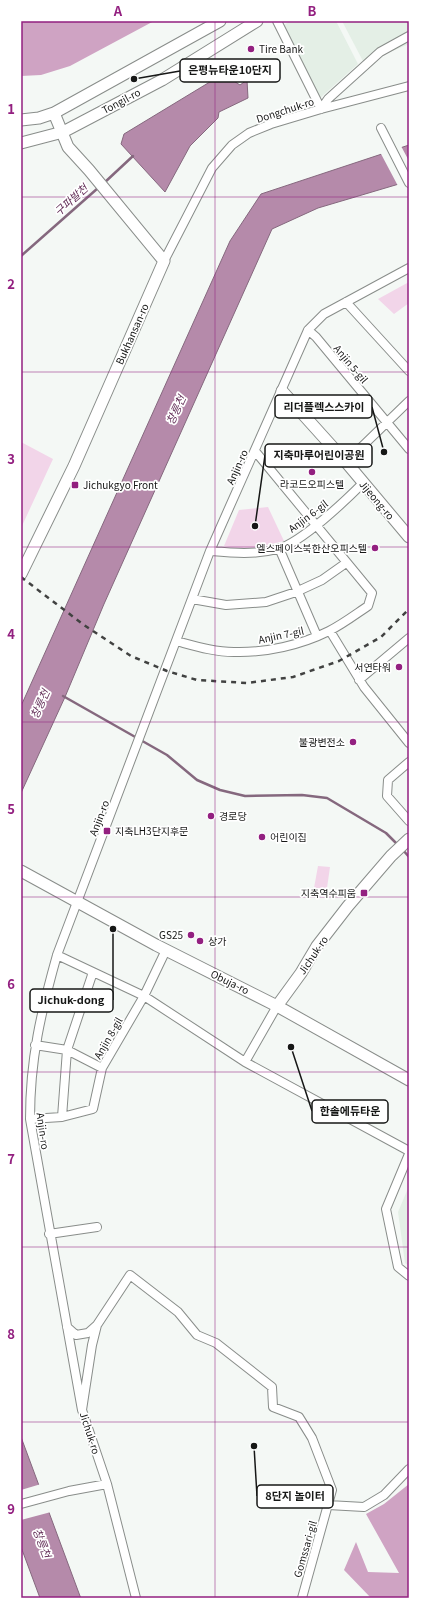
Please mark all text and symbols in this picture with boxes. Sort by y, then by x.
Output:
text: A [113,1,123,20]
text: B [308,1,317,20]
place label: Tire Bank [259,41,304,56]
marker: Tire Bank [246,44,256,54]
callout: 은평뉴타운10단지 [180,59,280,82]
text: 은평뉴타운10단지 [188,61,272,77]
street label: Tongil-ro [99,84,143,117]
street label: Dongchuk-ro [254,93,316,126]
text: 1 [7,99,15,118]
water label: 구파발천 [50,179,92,219]
text: 2 [7,274,15,293]
street label: Bukhansan-ro [111,301,152,367]
street label: Anjin 5-gil [331,341,372,386]
water label: 창릉천 [161,391,190,427]
callout: 리더플렉스스카이 [275,395,372,418]
text: 리더플렉스스카이 [284,398,364,414]
callout: 지축마루어린이공원 [265,444,372,467]
text: 지축마루어린이공원 [273,446,365,462]
street label: Anjin-ro [222,447,251,487]
text: 3 [7,449,15,468]
marker: 라코드오피스텔 [307,467,317,477]
place label: 라코드오피스텔 [280,476,344,491]
place label: Jichukgyo Front [83,477,158,492]
street label: Jijeong-ro [356,477,398,523]
marker: Jichukgyo Front [70,480,80,490]
street label: Anjin 6-gil [285,496,331,536]
place label: 엘스페이스북한산오피스텔 [257,540,367,555]
marker: 엘스페이스북한산오피스텔 [370,543,380,553]
street label: Anjin 7-gil [257,622,305,647]
text: 4 [7,624,15,643]
place label: 서연타워 [354,659,391,674]
marker: 서연타워 [394,662,404,672]
water label: 창릉천 [26,685,53,721]
place label: 불광변전소 [299,734,345,749]
marker: 불광변전소 [348,737,358,747]
street label: Anjin-ro [85,798,112,838]
text: 5 [7,799,15,818]
place label: 경로당 [219,808,247,823]
marker: 경로당 [206,811,216,821]
place label: 지축LH3단지후문 [115,823,188,838]
marker: 지축LH3단지후문 [102,826,112,836]
place label: 어린이집 [270,829,307,844]
marker: 어린이집 [257,832,267,842]
place label: 지축역수피움 [301,885,356,900]
marker: 지축역수피움 [359,888,369,898]
place label: GS25 [159,927,183,942]
marker: GS25 [186,930,196,940]
street label: Jichuk-ro [294,932,331,977]
place label: 상가 [208,933,226,948]
marker: 상가 [195,936,205,946]
street label: Obuja-ro [208,966,252,997]
text: 6 [7,974,15,993]
callout: Jichuk-dong [30,989,113,1012]
text: Jichuk-dong [38,991,105,1007]
street label: Anjin 8-gil [90,1014,126,1062]
callout: 한솔에듀타운 [312,1100,388,1123]
text: 한솔에듀타운 [320,1102,380,1118]
street label: Anjin-ro [33,1112,54,1150]
text: 7 [7,1149,15,1168]
text: 8 [7,1324,15,1343]
street label: Jichuk-ro [77,1410,104,1456]
callout: 8단지 놀이터 [257,1485,333,1508]
text: 8단지 놀이터 [265,1487,325,1503]
text: 9 [7,1499,15,1518]
street label: Gomssari-gil [289,1519,320,1579]
water label: 창릉천 [30,1526,57,1561]

